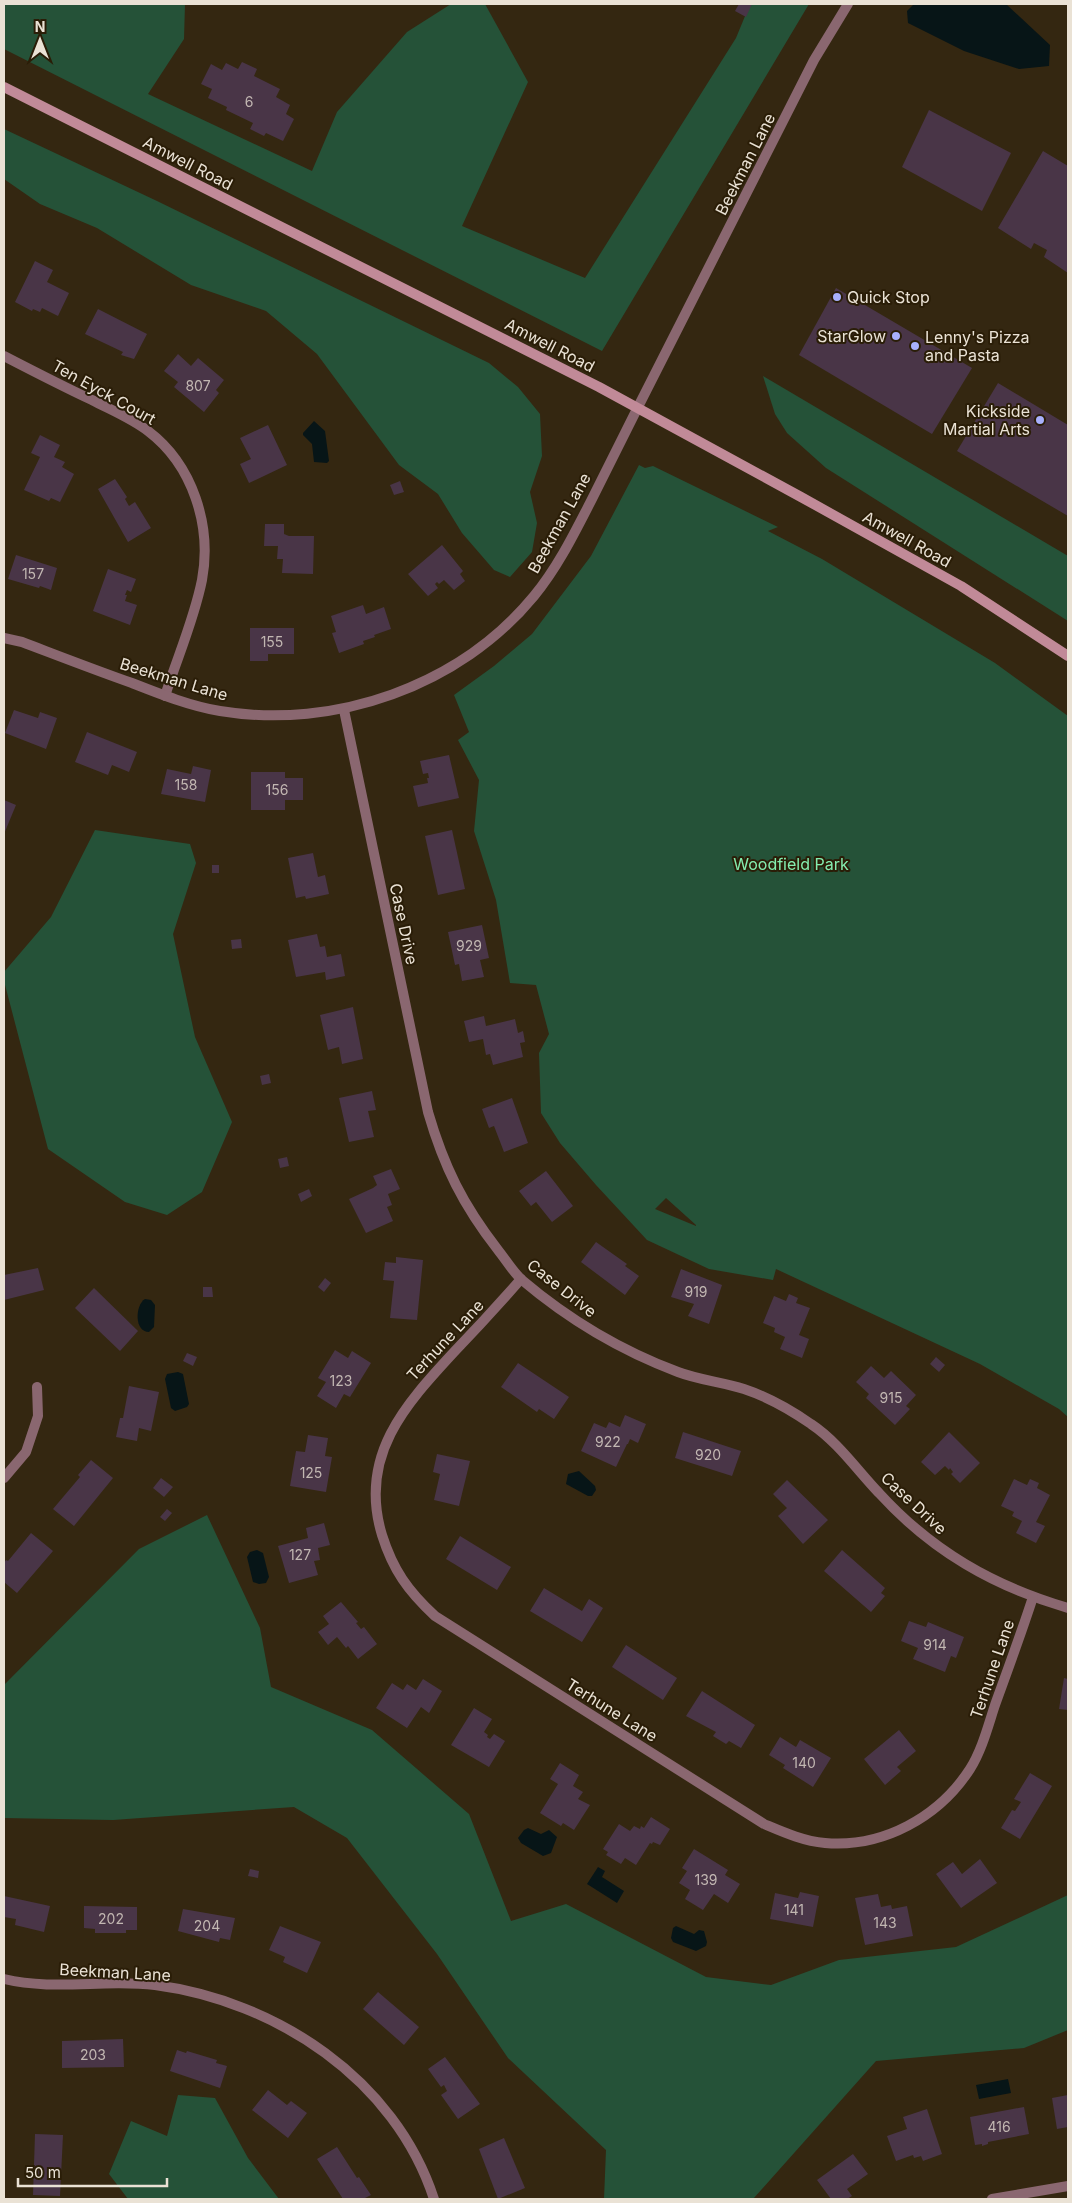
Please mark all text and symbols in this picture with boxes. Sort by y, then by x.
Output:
north arrow [15,15,65,65]
text: N [35,18,45,35]
house number: 6 [245,93,253,110]
street label: Beekman Lane [711,110,779,218]
street label: Amwell Road [140,132,236,194]
place label: Quick Stop [847,287,930,307]
marker: Quick Stop [831,291,843,303]
street label: Amwell Road [502,314,598,376]
place label: StarGlow [817,326,886,346]
place label: Lenny's Pizza and Pasta [925,327,1030,365]
marker: StarGlow [890,330,902,342]
marker: Lenny's Pizza and Pasta [909,340,921,352]
street label: Ten Eyck Court [49,355,159,429]
house number: 807 [185,377,211,394]
place label: Kickside Martial Arts [943,401,1030,439]
marker: Kickside Martial Arts [1034,414,1046,426]
street label: Beekman Lane [523,469,595,577]
street label: Amwell Road [859,506,955,572]
house number: 157 [22,565,44,582]
house number: 155 [261,633,283,650]
street label: Beekman Lane [118,653,230,705]
house number: 158 [175,776,197,793]
house number: 156 [266,781,288,798]
park label: Woodfield Park [733,854,849,874]
street label: Case Drive [386,881,422,967]
house number: 929 [456,937,482,954]
street label: Case Drive [523,1255,601,1321]
house number: 919 [684,1283,708,1300]
street label: Terhune Lane [402,1295,488,1385]
house number: 123 [330,1372,352,1389]
house number: 915 [880,1389,902,1406]
house number: 922 [595,1433,621,1450]
house number: 920 [695,1446,721,1463]
house number: 125 [300,1464,322,1481]
street label: Case Drive [877,1468,951,1538]
house number: 127 [289,1546,311,1563]
street label: Terhune Lane [966,1617,1018,1721]
house number: 914 [923,1636,947,1653]
street label: Terhune Lane [563,1674,661,1746]
house number: 140 [792,1754,816,1771]
house number: 139 [694,1871,718,1888]
house number: 141 [784,1901,804,1918]
house number: 202 [98,1910,124,1927]
house number: 143 [873,1914,897,1931]
house number: 204 [194,1917,220,1934]
street label: Beekman Lane [59,1959,171,1985]
house number: 203 [80,2046,106,2063]
house number: 416 [987,2118,1011,2135]
scale bar [18,2156,166,2188]
text: 50 m [25,2163,61,2182]

